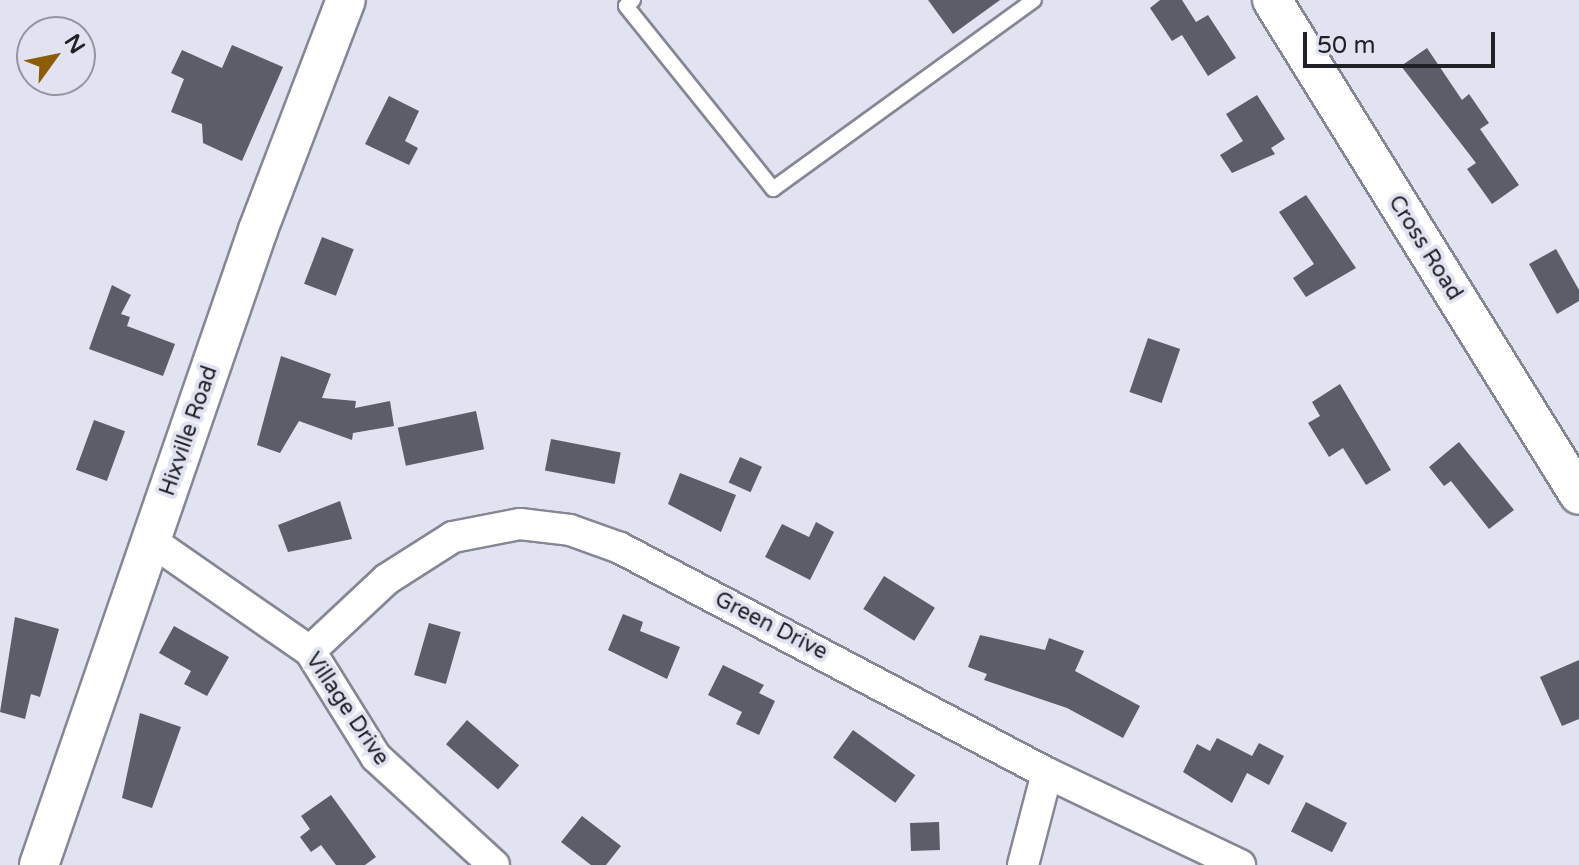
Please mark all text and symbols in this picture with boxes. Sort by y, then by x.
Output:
north arrow [16,16,96,96]
scale bar [1307,16,1499,66]
text: N [59,30,90,59]
text: 50 m [1317,31,1375,60]
street label: Cross Road [1382,191,1468,305]
street label: Hixville Road [154,363,224,499]
street label: Green Drive [710,586,832,666]
street label: Village Drive [300,648,394,770]

